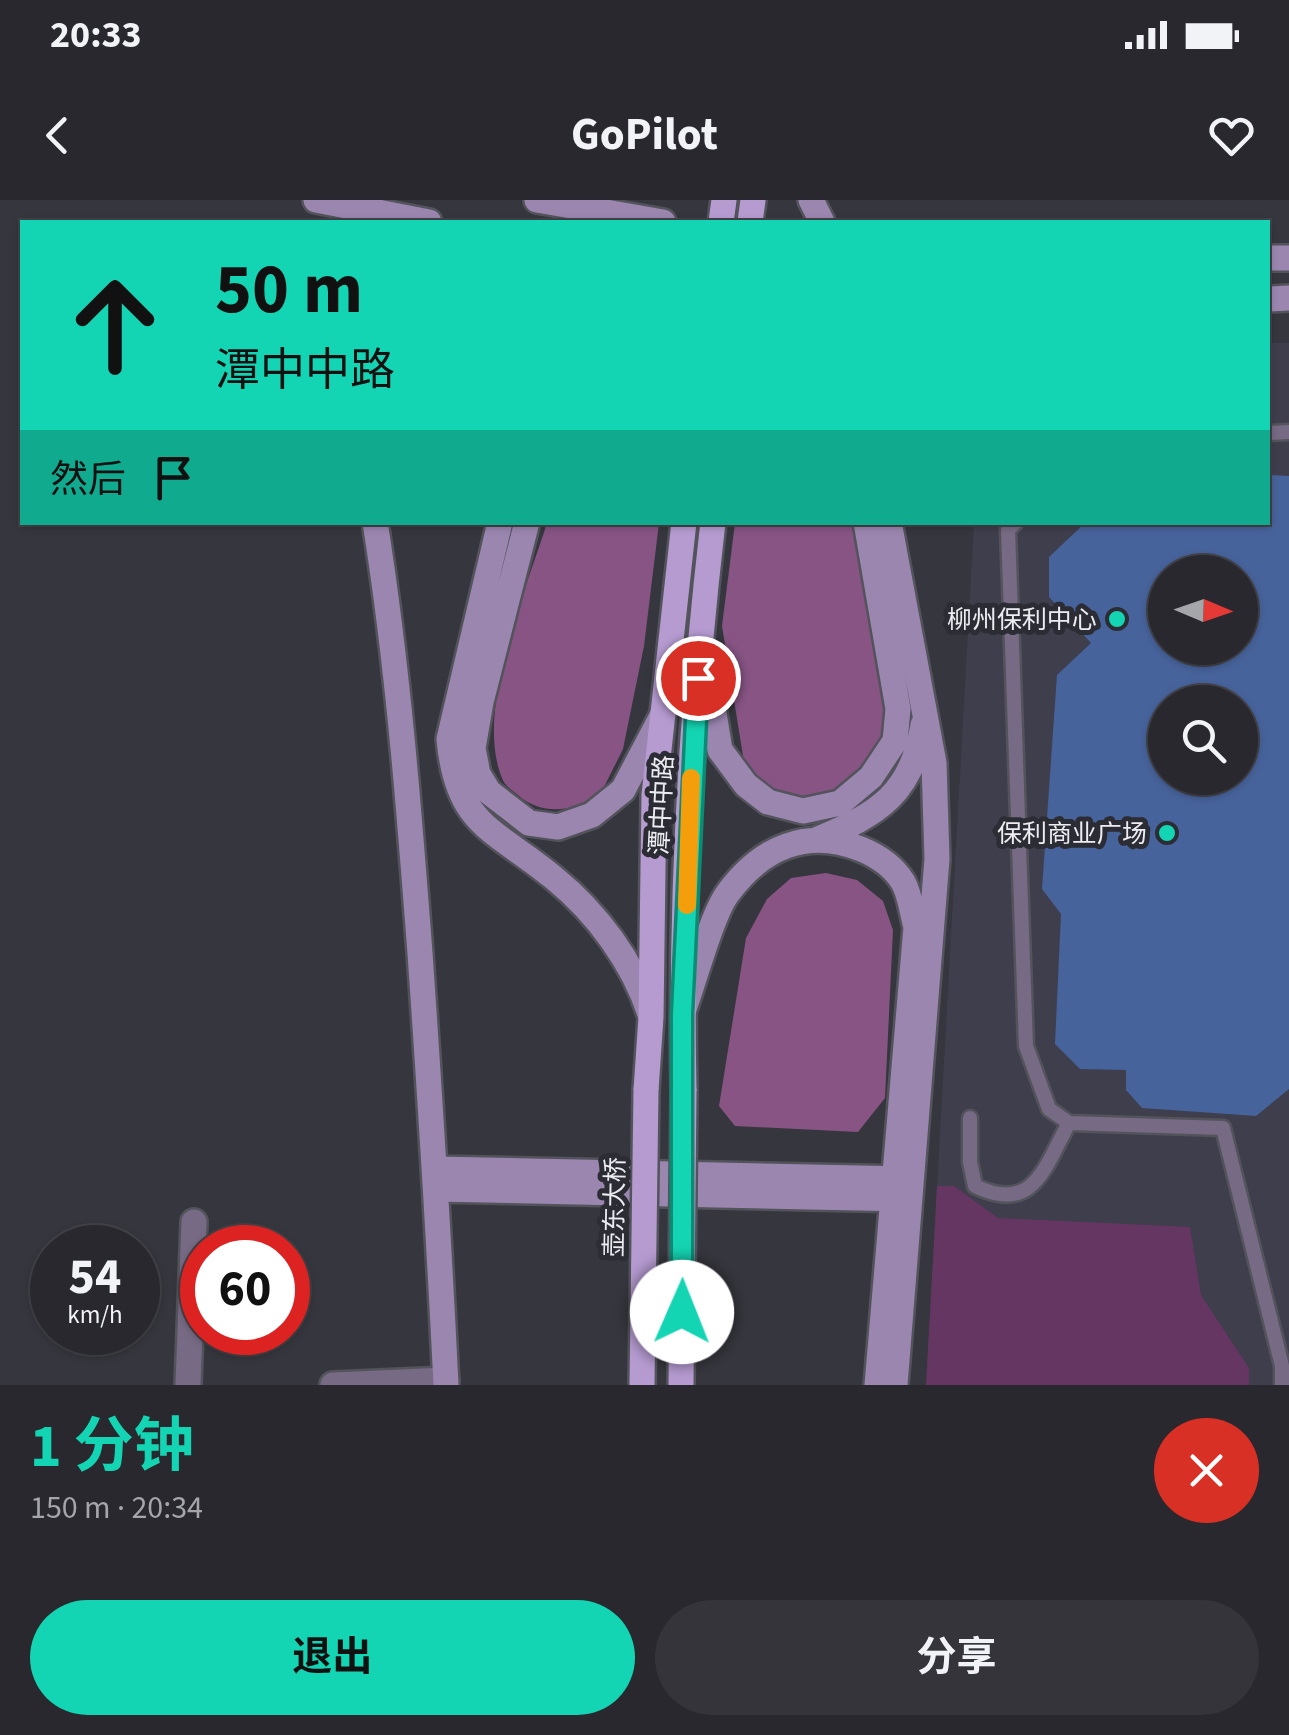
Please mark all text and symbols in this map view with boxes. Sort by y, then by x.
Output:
text: 20:33 [50,8,142,62]
text: GoPilot [571,103,718,167]
icon: back [30,108,85,163]
icon: heart [1204,108,1259,163]
text: 50 m [215,240,363,340]
icon: ahead [50,260,180,390]
text: 潭中中路 [215,339,395,403]
icon: arrive [146,450,201,505]
text: 然后 [50,453,126,507]
north arrow [1148,555,1258,665]
map controls [1148,555,1258,795]
place label: 柳州保利中心 [947,602,1097,638]
marker: 柳州保利中心 [1106,608,1128,630]
pin [656,636,741,721]
icon: arrive [671,651,726,706]
button: search [1148,685,1258,795]
street label: 潭中中路 [641,754,683,856]
place label: 保利商业广场 [997,816,1147,852]
marker: 保利商业广场 [1156,822,1178,844]
street label: 壶东大桥 [596,1157,634,1257]
speed limit sign: 60 [180,1225,310,1355]
text: 54 [69,1242,121,1313]
position arrow [630,1260,734,1364]
text: km/h [67,1297,123,1333]
text: 1 分钟 [30,1405,194,1490]
button: close [1154,1418,1259,1523]
text: 150 m · 20:34 [30,1485,203,1531]
button: 退出 [30,1600,635,1715]
button: 分享 [655,1600,1259,1715]

